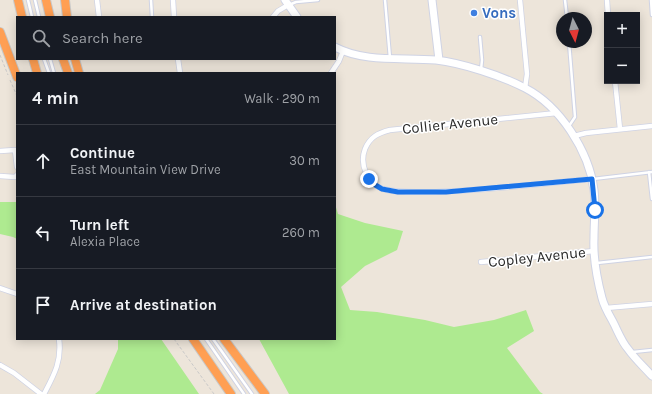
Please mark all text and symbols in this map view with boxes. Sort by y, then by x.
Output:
place label: Vons [482,4,516,22]
marker: Vons [469,8,479,18]
north arrow [556,12,592,48]
map controls [604,12,640,84]
button: + [604,12,640,48]
search box [16,16,336,60]
icon: search [30,27,52,49]
text: Search here [62,29,143,47]
button: − [604,48,640,84]
text: 4 min [32,88,79,108]
text: Walk · 290 m [244,91,320,106]
street label: Collier Avenue [401,110,499,138]
text: Continue [70,144,135,162]
icon: ahead [32,150,54,172]
text: 30 m [289,153,320,168]
text: East Mountain View Drive [70,162,221,177]
route end [360,170,378,188]
route start [586,201,604,219]
text: Turn left [70,216,129,234]
icon: left [32,222,54,244]
text: 260 m [282,225,320,240]
text: Alexia Place [70,234,140,249]
street label: Copley Avenue [487,243,587,271]
icon: arrive [32,294,54,316]
text: Arrive at destination [70,296,217,314]

